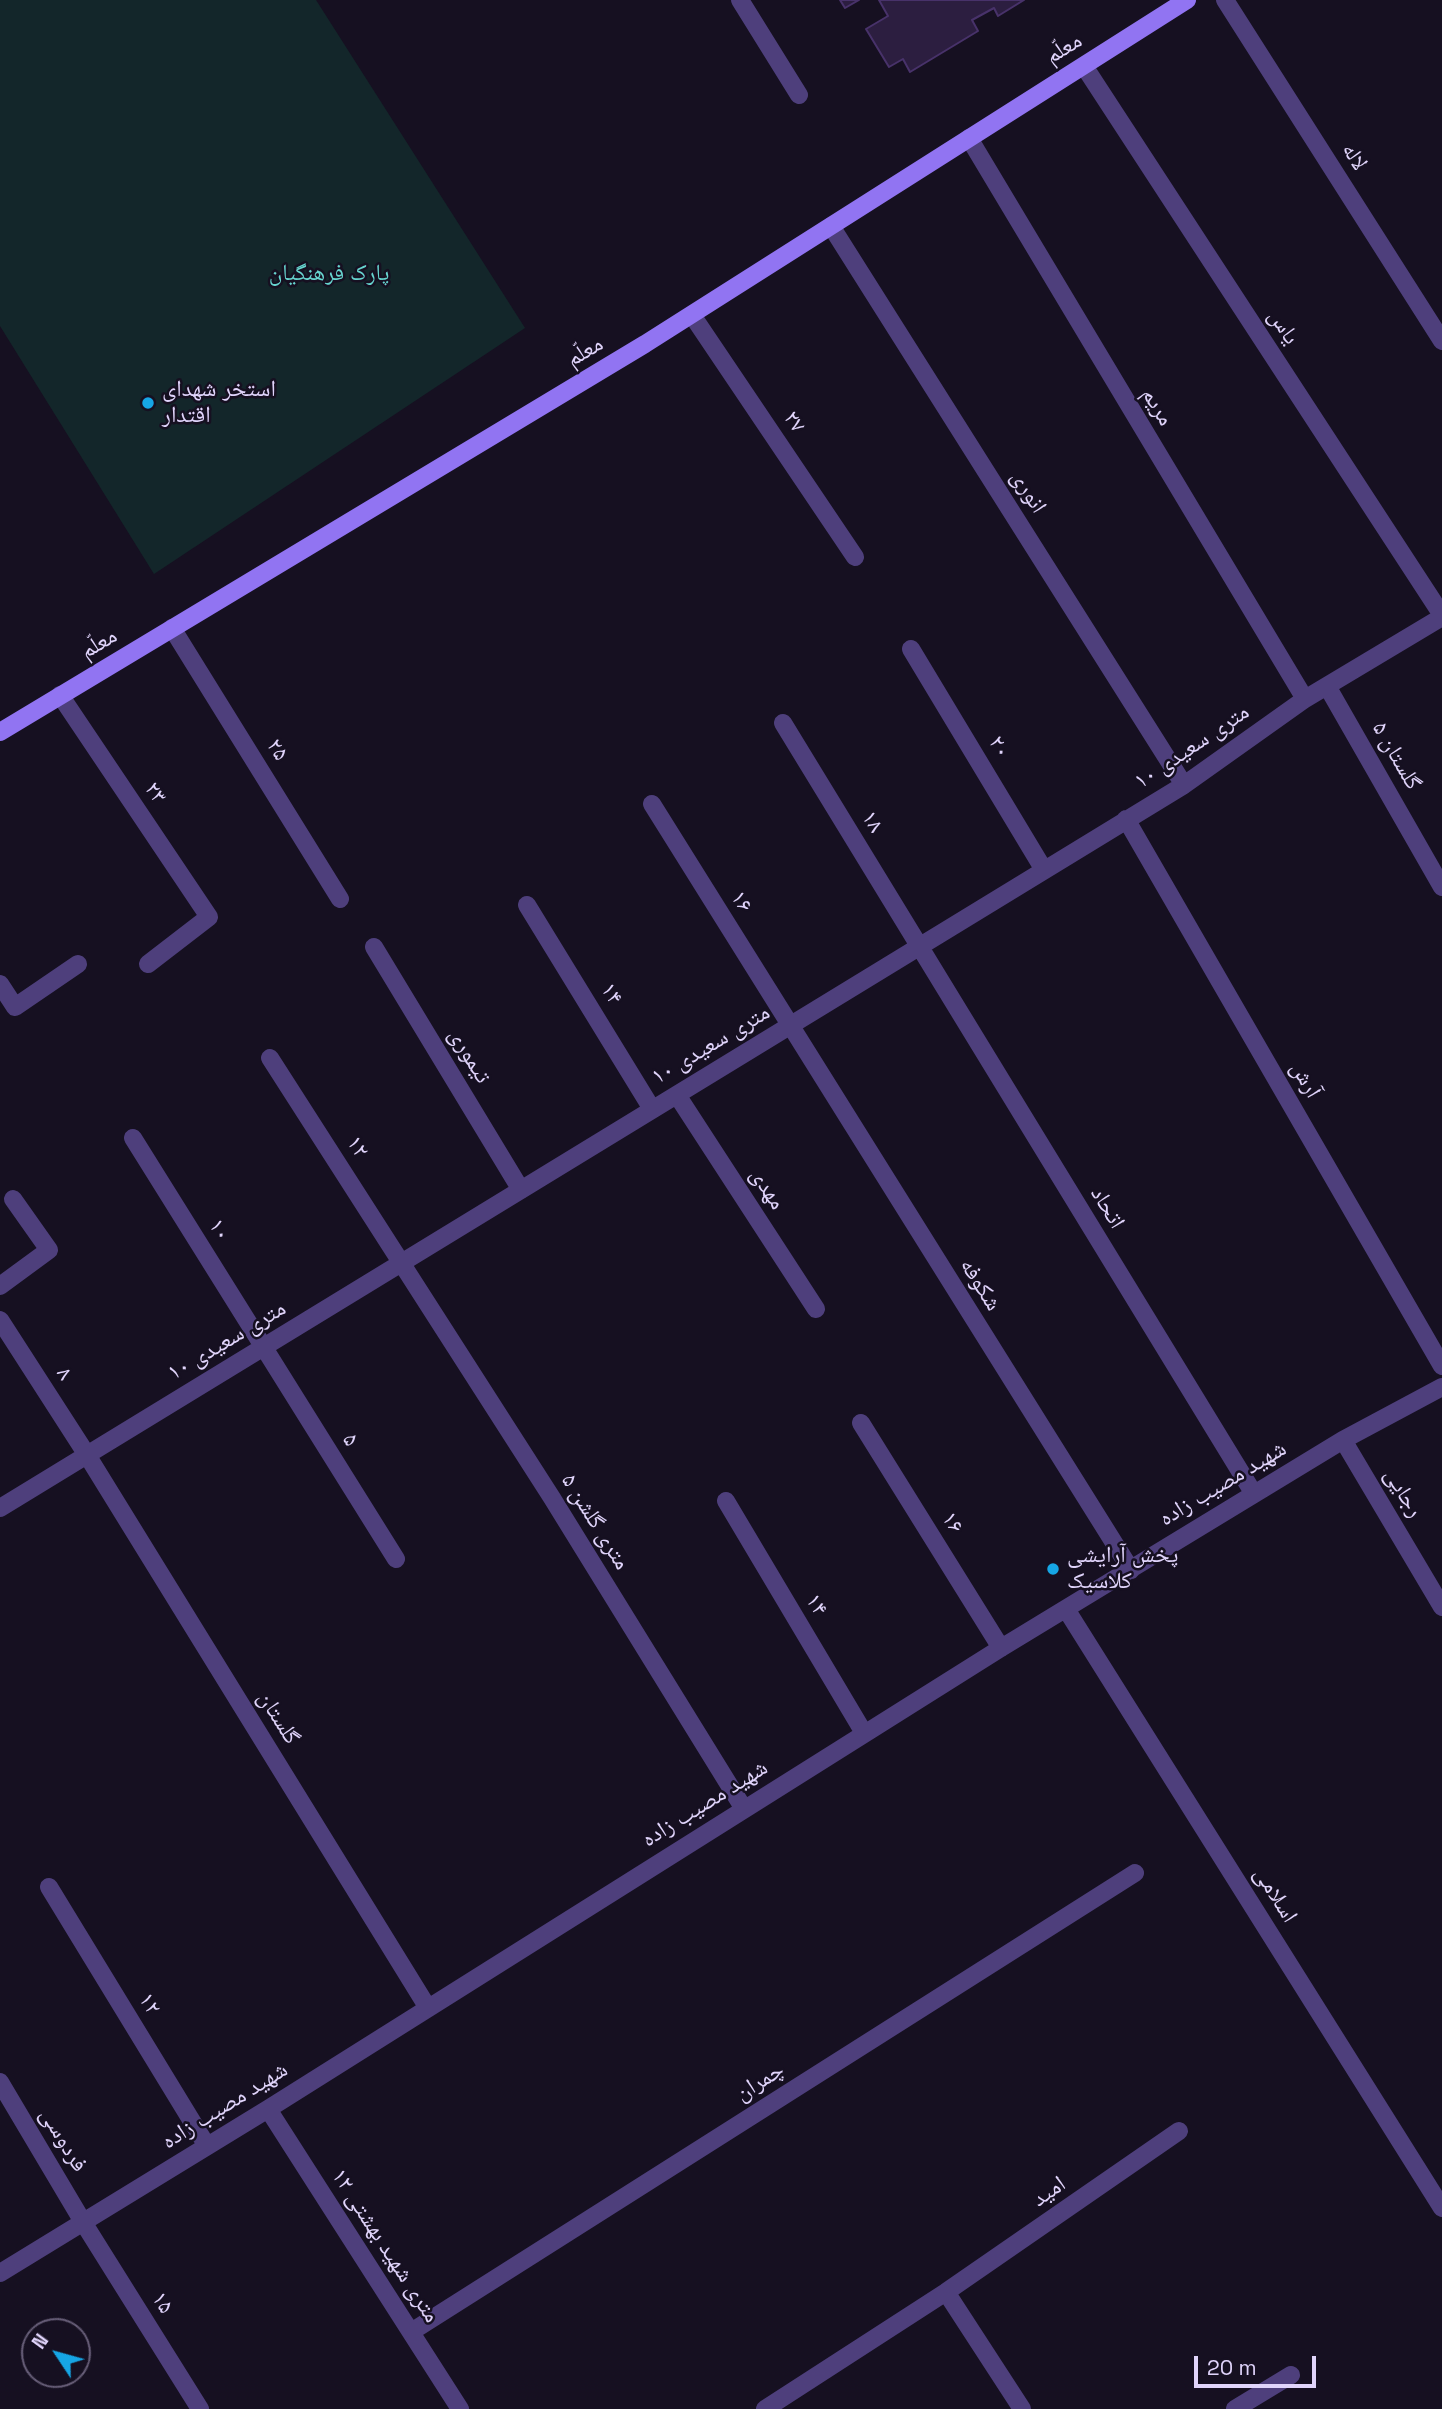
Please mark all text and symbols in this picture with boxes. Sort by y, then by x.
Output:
street label: معلّم [1041,27,1087,71]
street label: لاله [1335,138,1373,176]
park label: پارک فرهنگیان [269,260,389,288]
street label: یاس [1261,304,1305,350]
street label: معلّم [562,330,608,374]
place label: استخر شهدای اقتدار [162,376,276,430]
street label: مریم [1135,383,1179,431]
marker: استخر شهدای اقتدار [140,395,156,411]
street label: ۲۷ [777,406,811,438]
street label: انوری [1004,465,1052,519]
street label: معلّم [76,622,122,666]
street label: ۱۰ متری سعیدی [1129,698,1255,796]
street label: گلستان ۵ [1365,717,1427,795]
street label: ۲۰ [982,731,1016,763]
street label: ۲۵ [260,734,294,766]
street label: ۲۳ [138,777,172,809]
street label: ۱۸ [855,806,889,838]
street label: ۱۶ [724,886,758,918]
street label: ۱۴ [594,978,628,1010]
street label: ۱۰ متری سعیدی [647,999,775,1091]
street label: تیموری [442,1023,496,1089]
street label: آرش [1284,1057,1326,1103]
street label: ۱۲ [340,1131,374,1163]
street label: مهدی [743,1163,791,1215]
street label: اتحاد [1084,1182,1130,1234]
street label: ۱۰ [202,1214,236,1246]
street label: شکوفه [953,1254,1007,1316]
street label: ۱۰ متری سعیدی [163,1295,291,1387]
street label: ۸ [50,1362,78,1386]
street label: ۵ [336,1428,364,1452]
street label: شهید مصیب زاده [1154,1435,1292,1533]
street label: رجایی [1378,1463,1428,1523]
street label: ۵ متری گلشن [555,1469,635,1575]
street label: ۱۶ [935,1507,969,1539]
place label: پخش آرایشی کلاسیک [1067,1542,1178,1596]
marker: پخش آرایشی کلاسیک [1045,1561,1061,1577]
street label: ۱۴ [799,1589,833,1621]
street label: گلستان [251,1686,305,1750]
street label: شهید مصیب زاده [637,1754,773,1854]
street label: اسلامی [1247,1862,1303,1928]
street label: ۱۲ [132,1988,166,2020]
street label: شهید مصیب زاده [157,2056,293,2156]
street label: چمران [730,2056,790,2108]
street label: فردوسی [33,2103,93,2177]
street label: ۱۲ متری شهید بهشتی [325,2164,445,2328]
street label: امید [1027,2171,1071,2213]
street label: ۱۵ [145,2287,179,2319]
north arrow [21,2318,91,2388]
text: N [26,2329,54,2354]
scale bar [1197,2342,1320,2386]
text: 20 m [1207,2354,1257,2381]

